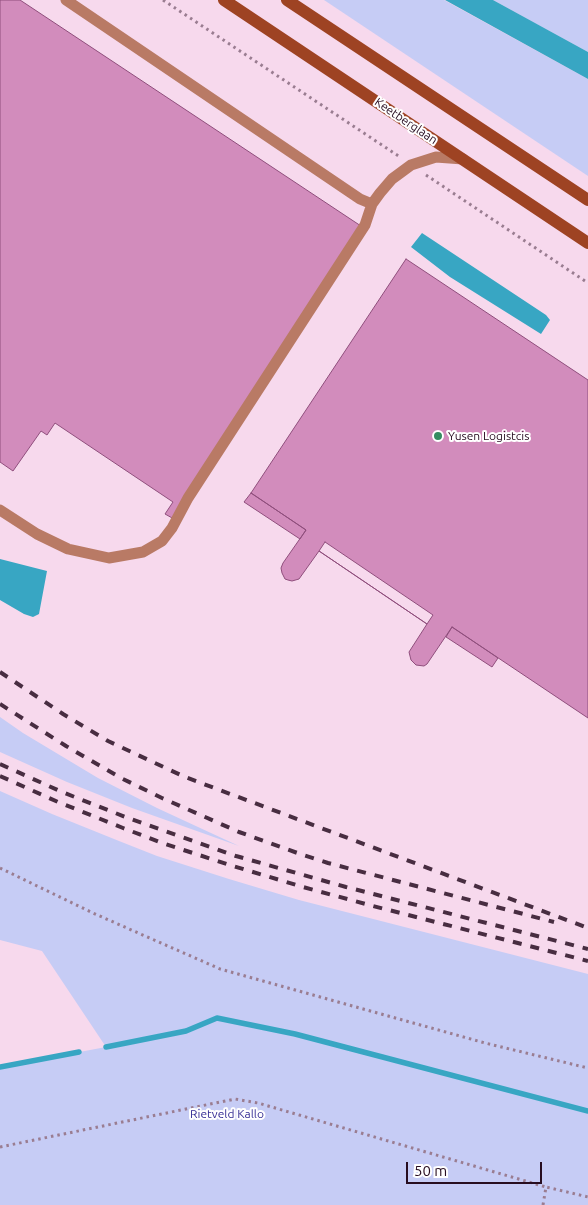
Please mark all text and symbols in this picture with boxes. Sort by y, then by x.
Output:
street label: Keetberglaan [372,95,440,147]
place label: Yusen Logistcis [448,429,529,443]
marker: Yusen Logistcis [432,430,444,442]
park label: Rietveld Kallo [190,1107,264,1121]
scale bar [408,1152,544,1184]
text: 50 m [414,1162,447,1179]

